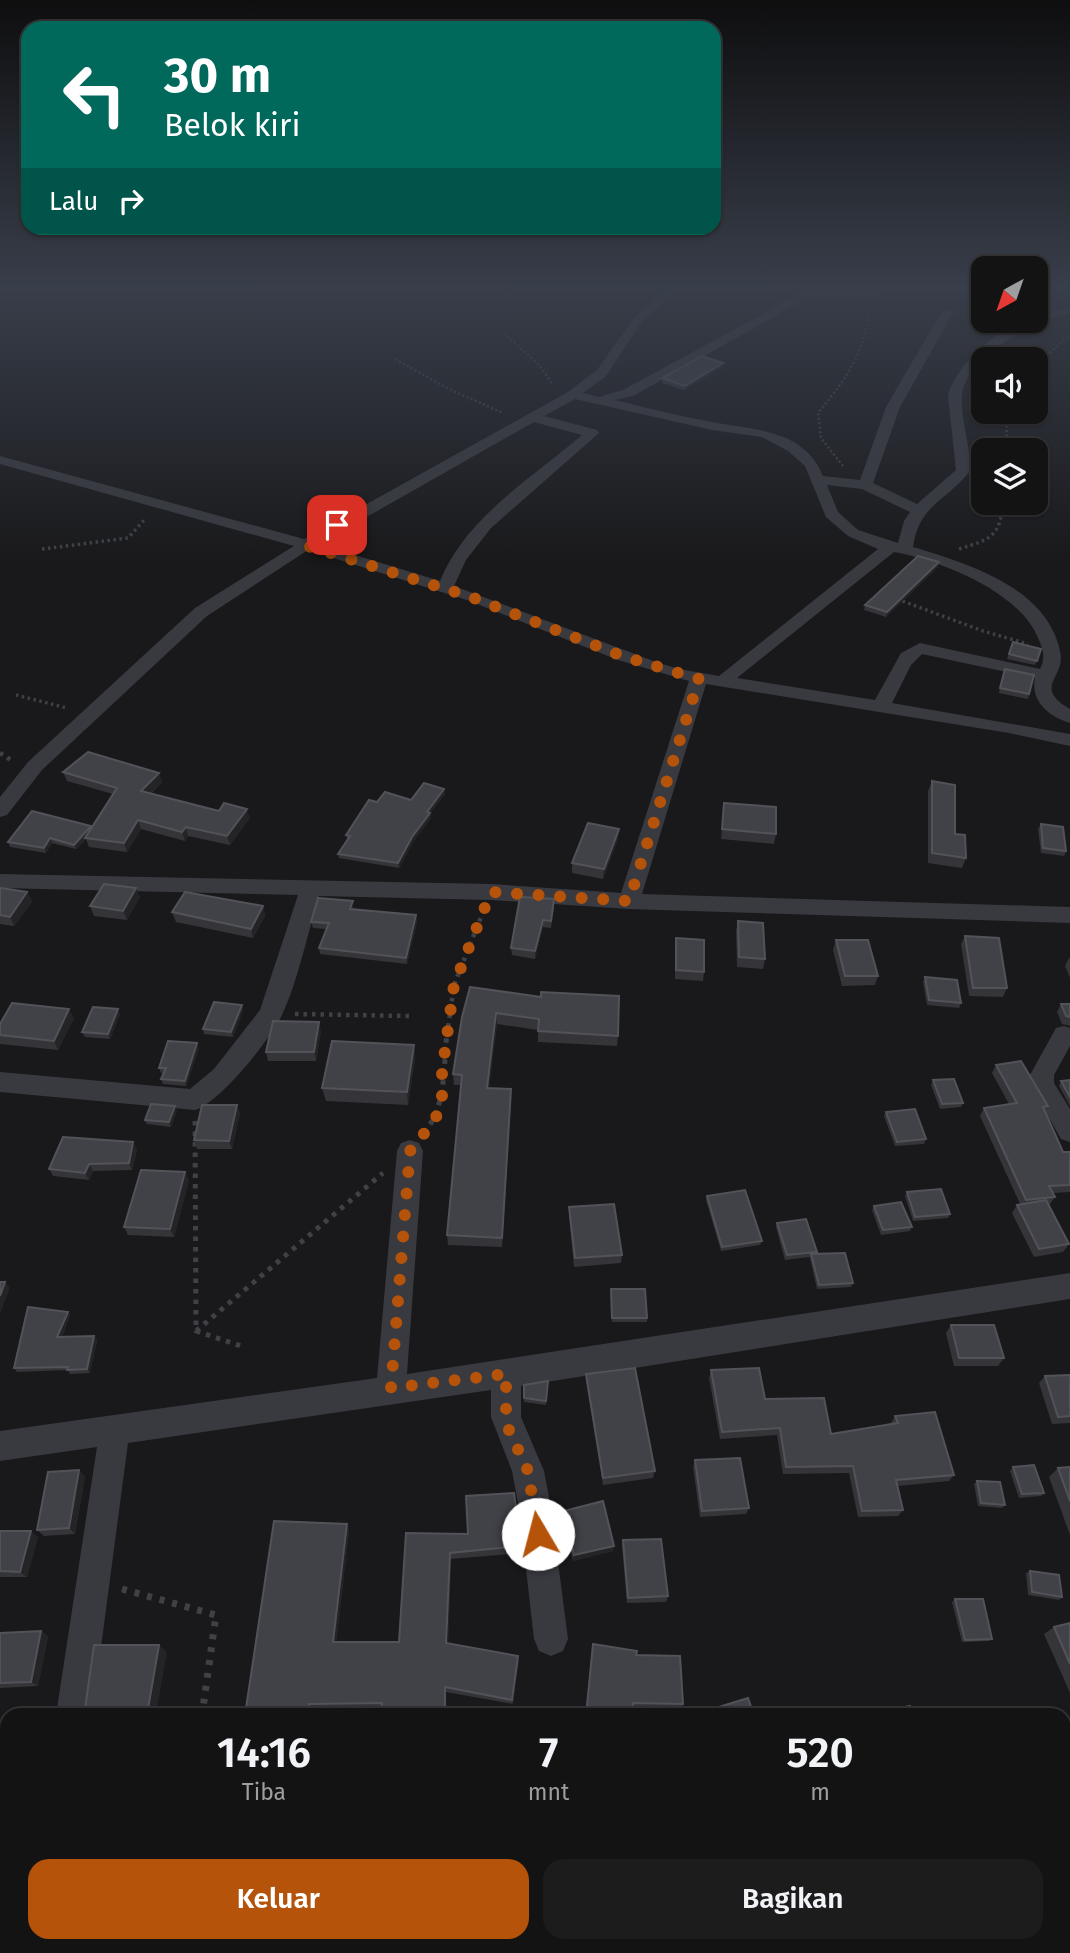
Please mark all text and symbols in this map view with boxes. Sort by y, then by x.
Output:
text: 30 m [164,46,271,105]
icon: left [49,49,140,140]
text: Belok kiri [164,106,300,144]
icon: right [112,182,150,220]
text: Lalu [49,186,98,217]
north arrow [971,256,1048,332]
map controls [971,256,1048,515]
button: sound [971,347,1048,424]
button: layers [971,438,1048,515]
pin [307,495,367,555]
icon: arrive [318,506,356,544]
position arrow [501,1497,575,1571]
text: 14:16 [217,1728,311,1778]
text: 7 [539,1728,558,1778]
text: 520 [786,1728,854,1778]
text: Tiba [242,1778,286,1806]
text: mnt [528,1778,569,1806]
text: m [810,1778,830,1806]
button: Keluar [28,1859,529,1939]
button: Bagikan [543,1859,1043,1939]

